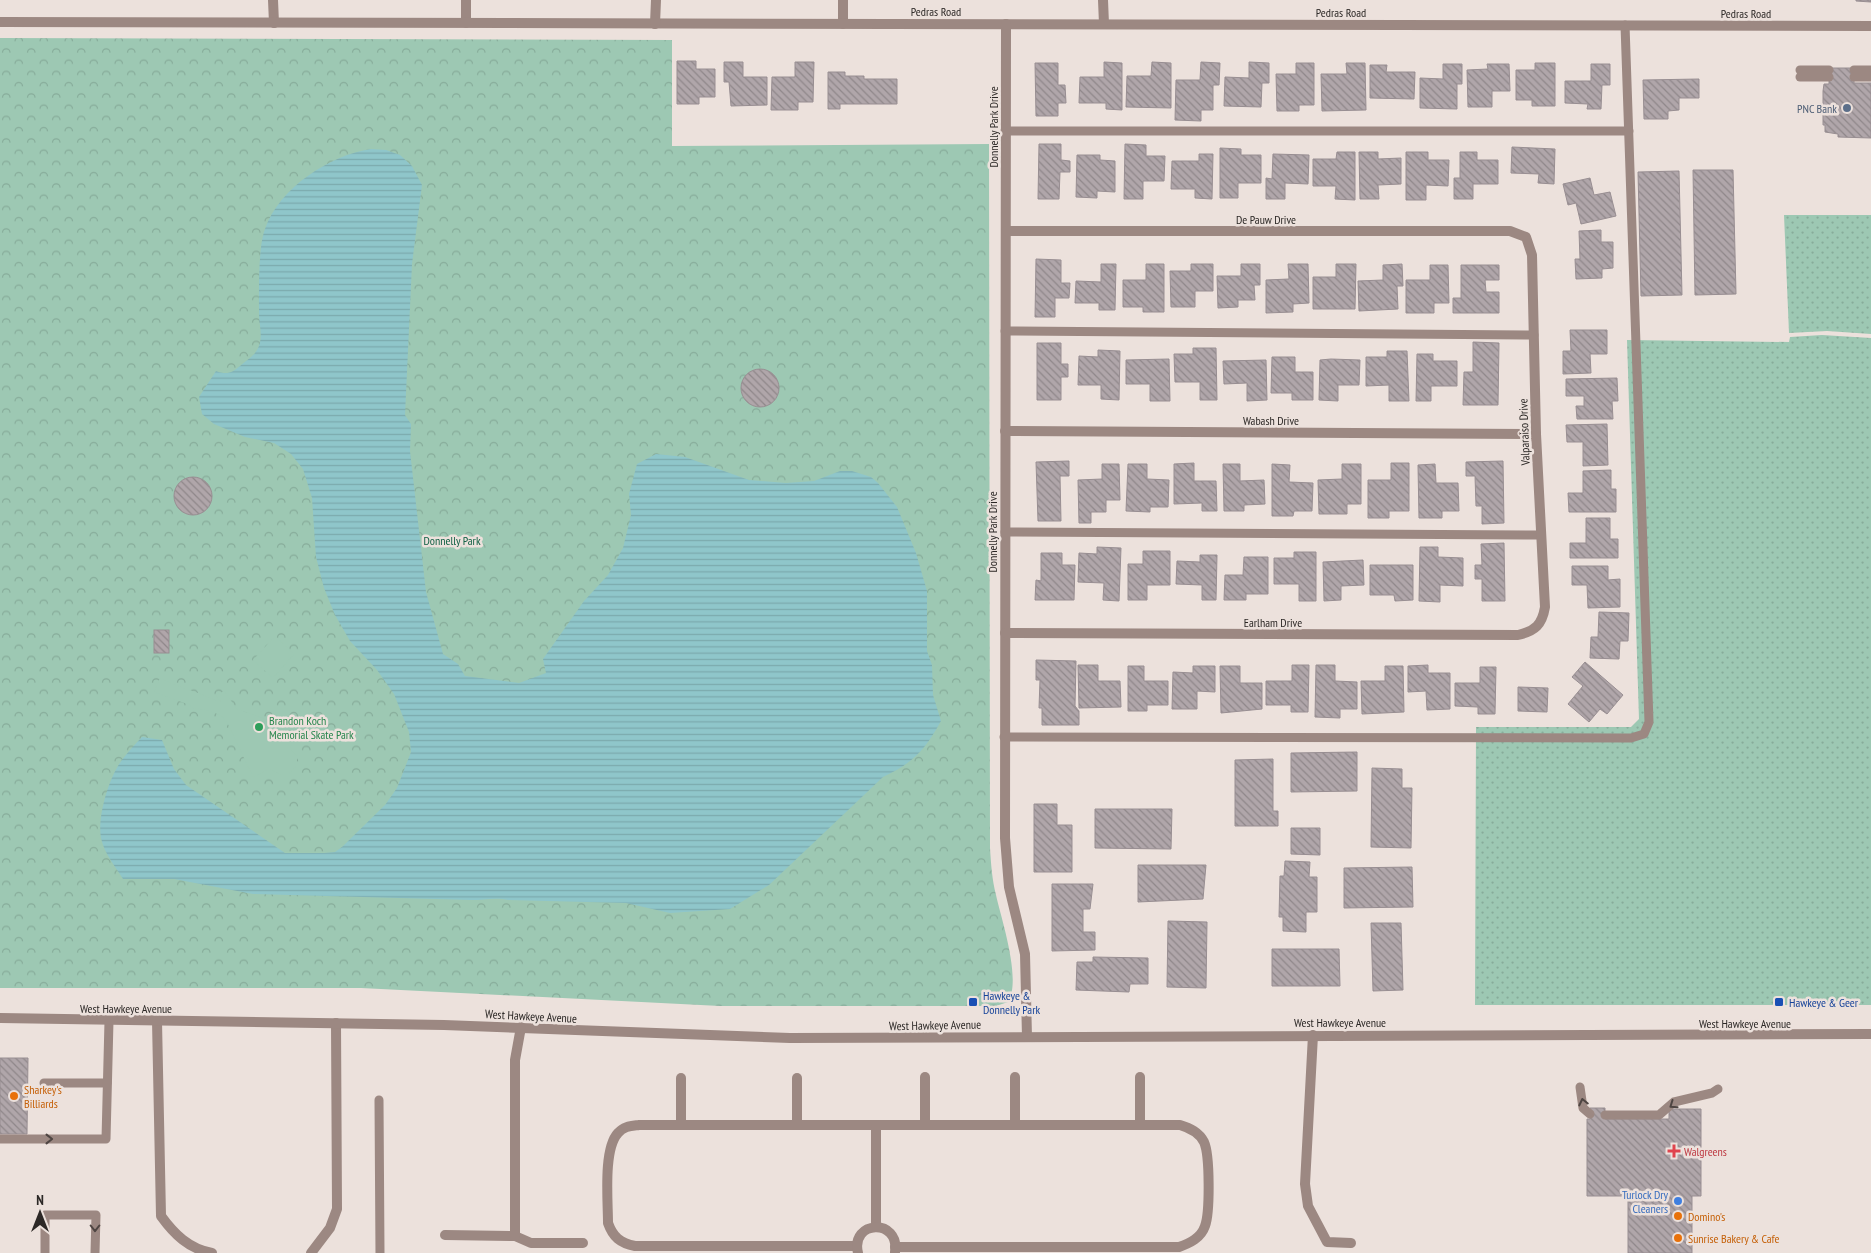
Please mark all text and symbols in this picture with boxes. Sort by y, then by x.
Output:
street label: Pedras Road [911,4,961,19]
street label: Pedras Road [1316,5,1366,20]
street label: Pedras Road [1721,6,1771,21]
street label: Donnelly Park Drive [986,86,1001,168]
place label: PNC Bank [1797,101,1837,116]
marker: PNC Bank [1841,102,1853,114]
street label: De Pauw Drive [1236,212,1296,227]
street label: Valparaiso Drive [1515,398,1533,467]
street label: Wabash Drive [1243,413,1299,428]
street label: Donnelly Park Drive [985,491,1000,573]
park label: Donnelly Park [423,533,481,548]
street label: Earlham Drive [1244,615,1302,630]
place label: Brandon Koch Memorial Skate Park [269,713,354,742]
marker: Brandon Koch Memorial Skate Park [253,721,265,733]
place label: Hawkeye & Donnelly Park [983,988,1040,1017]
place label: Hawkeye & Geer [1789,995,1859,1010]
marker: Hawkeye & Donnelly Park [967,996,979,1008]
marker: Hawkeye & Geer [1773,996,1785,1008]
street label: West Hawkeye Avenue [80,1001,172,1016]
street label: West Hawkeye Avenue [485,1006,577,1026]
street label: West Hawkeye Avenue [1294,1015,1386,1030]
street label: West Hawkeye Avenue [1699,1016,1791,1031]
street label: West Hawkeye Avenue [889,1017,981,1033]
place label: Sharkey's Billiards [24,1082,62,1111]
marker: Sharkey's Billiards [8,1090,20,1102]
one-way arrow [1578,1098,1589,1107]
one-way arrow [1669,1099,1678,1109]
one-way arrow [45,1134,53,1144]
place label: Walgreens [1684,1144,1727,1159]
marker: Walgreens [1668,1145,1680,1157]
place label: Turlock Dry Cleaners [1622,1187,1668,1216]
north arrow [15,1188,65,1238]
text: N [36,1191,44,1209]
marker: Turlock Dry Cleaners [1672,1195,1684,1207]
place label: Domino's [1688,1209,1725,1224]
marker: Domino's [1672,1210,1684,1222]
one-way arrow [90,1224,101,1232]
place label: Sunrise Bakery & Cafe [1688,1231,1780,1246]
marker: Sunrise Bakery & Cafe [1672,1232,1684,1244]

